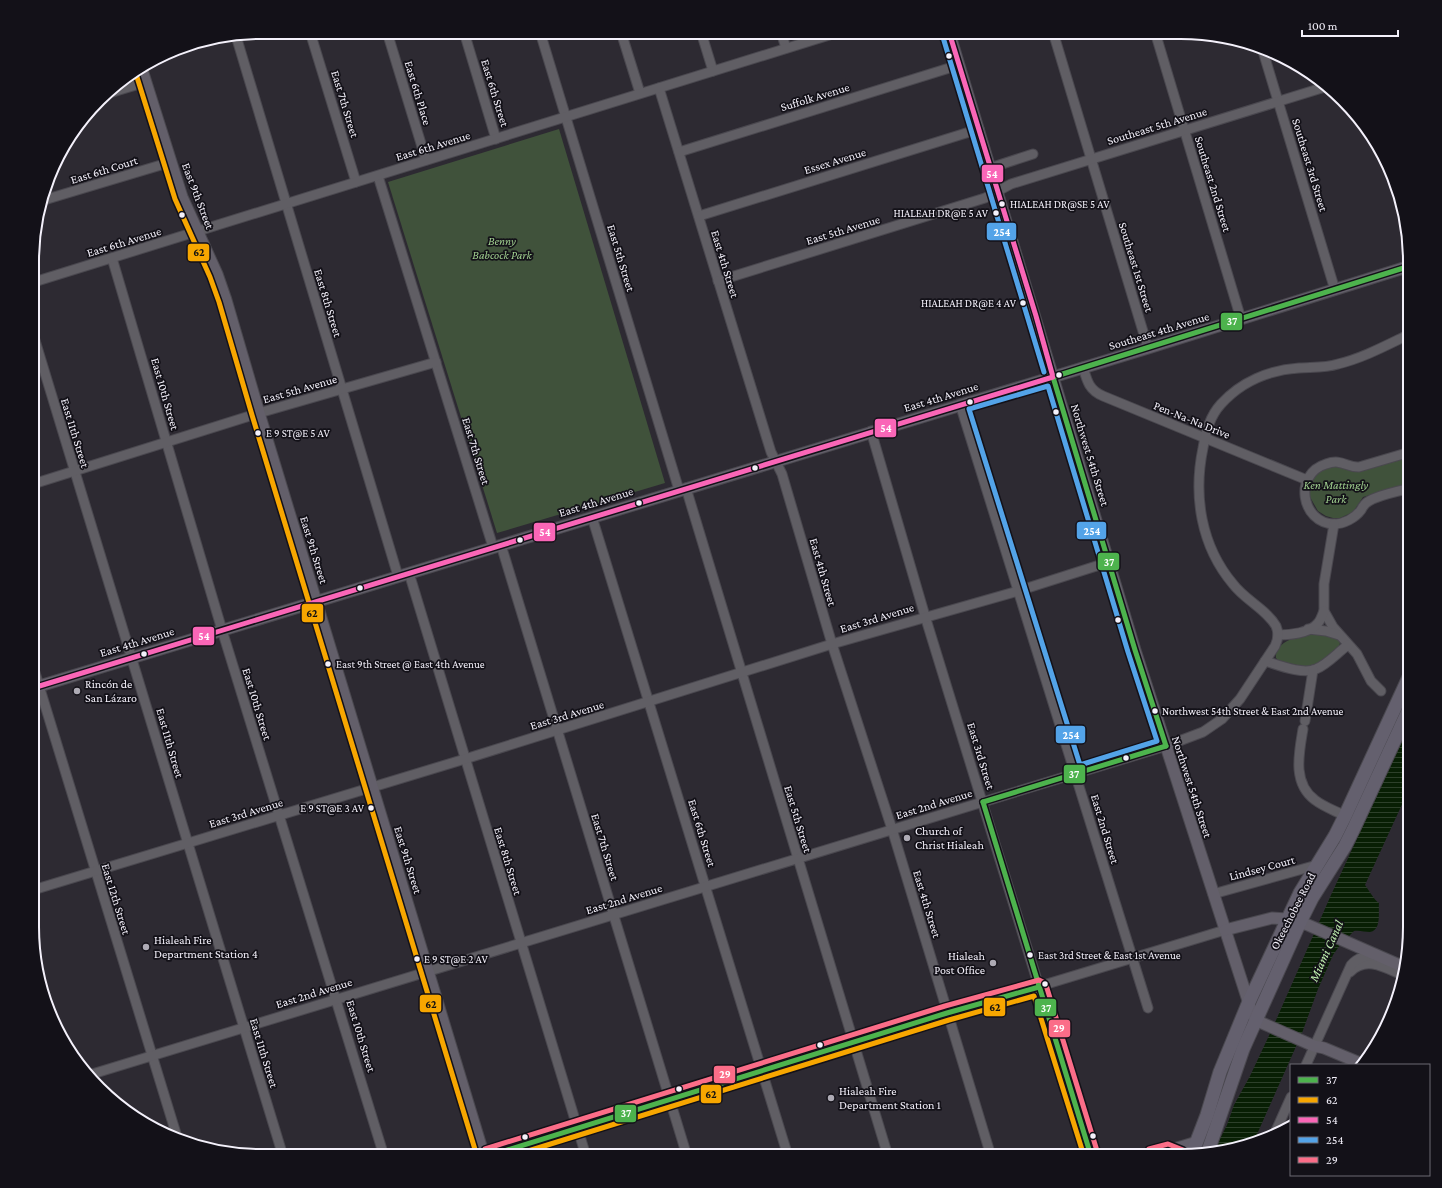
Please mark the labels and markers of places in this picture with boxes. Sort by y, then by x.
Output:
unlabelled marker [944,51,954,61]
place label: HIALEAH DR@SE 5 AV [1010,198,1110,211]
marker: HIALEAH DR@SE 5 AV [997,199,1007,209]
place label: HIALEAH DR@E 5 AV [894,207,989,220]
marker: HIALEAH DR@E 5 AV [991,208,1001,218]
unlabelled marker [177,210,187,220]
place label: HIALEAH DR@E 4 AV [921,297,1017,310]
marker: HIALEAH DR@E 4 AV [1018,298,1028,308]
unlabelled marker [1054,370,1064,380]
unlabelled marker [965,397,975,407]
unlabelled marker [1051,407,1061,417]
place label: E 9 ST@E 5 AV [266,427,331,440]
marker: E 9 ST@E 5 AV [253,428,263,438]
unlabelled marker [750,463,760,473]
unlabelled marker [634,498,644,508]
unlabelled marker [515,535,525,545]
unlabelled marker [355,583,365,593]
unlabelled marker [1113,615,1123,625]
unlabelled marker [139,649,149,659]
place label: East 9th Street @ East 4th Avenue [336,658,485,671]
marker: East 9th Street @ East 4th Avenue [323,659,333,669]
place label: Rincón de San Lázaro [85,677,137,705]
marker: Rincón de San Lázaro [72,686,82,696]
place label: Northwest 54th Street & East 2nd Avenue [1162,705,1344,717]
marker: Northwest 54th Street & East 2nd Avenue [1150,706,1160,716]
unlabelled marker [1121,753,1131,763]
place label: E 9 ST@E 3 AV [300,802,365,815]
marker: E 9 ST@E 3 AV [366,803,376,813]
place label: Church of Christ Hialeah [915,824,984,852]
marker: Church of Christ Hialeah [902,833,912,843]
place label: Hialeah Fire Department Station 4 [154,933,258,961]
marker: Hialeah Fire Department Station 4 [141,942,151,952]
place label: Hialeah Post Office [934,949,986,977]
place label: East 3rd Street & East 1st Avenue [1038,949,1181,961]
marker: East 3rd Street & East 1st Avenue [1025,950,1035,960]
place label: E 9 ST@E 2 AV [424,953,489,966]
marker: E 9 ST@E 2 AV [412,954,422,964]
marker: Hialeah Post Office [988,958,998,968]
unlabelled marker [1040,979,1050,989]
unlabelled marker [815,1040,825,1050]
unlabelled marker [674,1084,684,1094]
place label: Hialeah Fire Department Station 1 [839,1084,941,1112]
marker: Hialeah Fire Department Station 1 [826,1093,836,1103]
unlabelled marker [1088,1131,1098,1141]
unlabelled marker [520,1132,530,1142]

